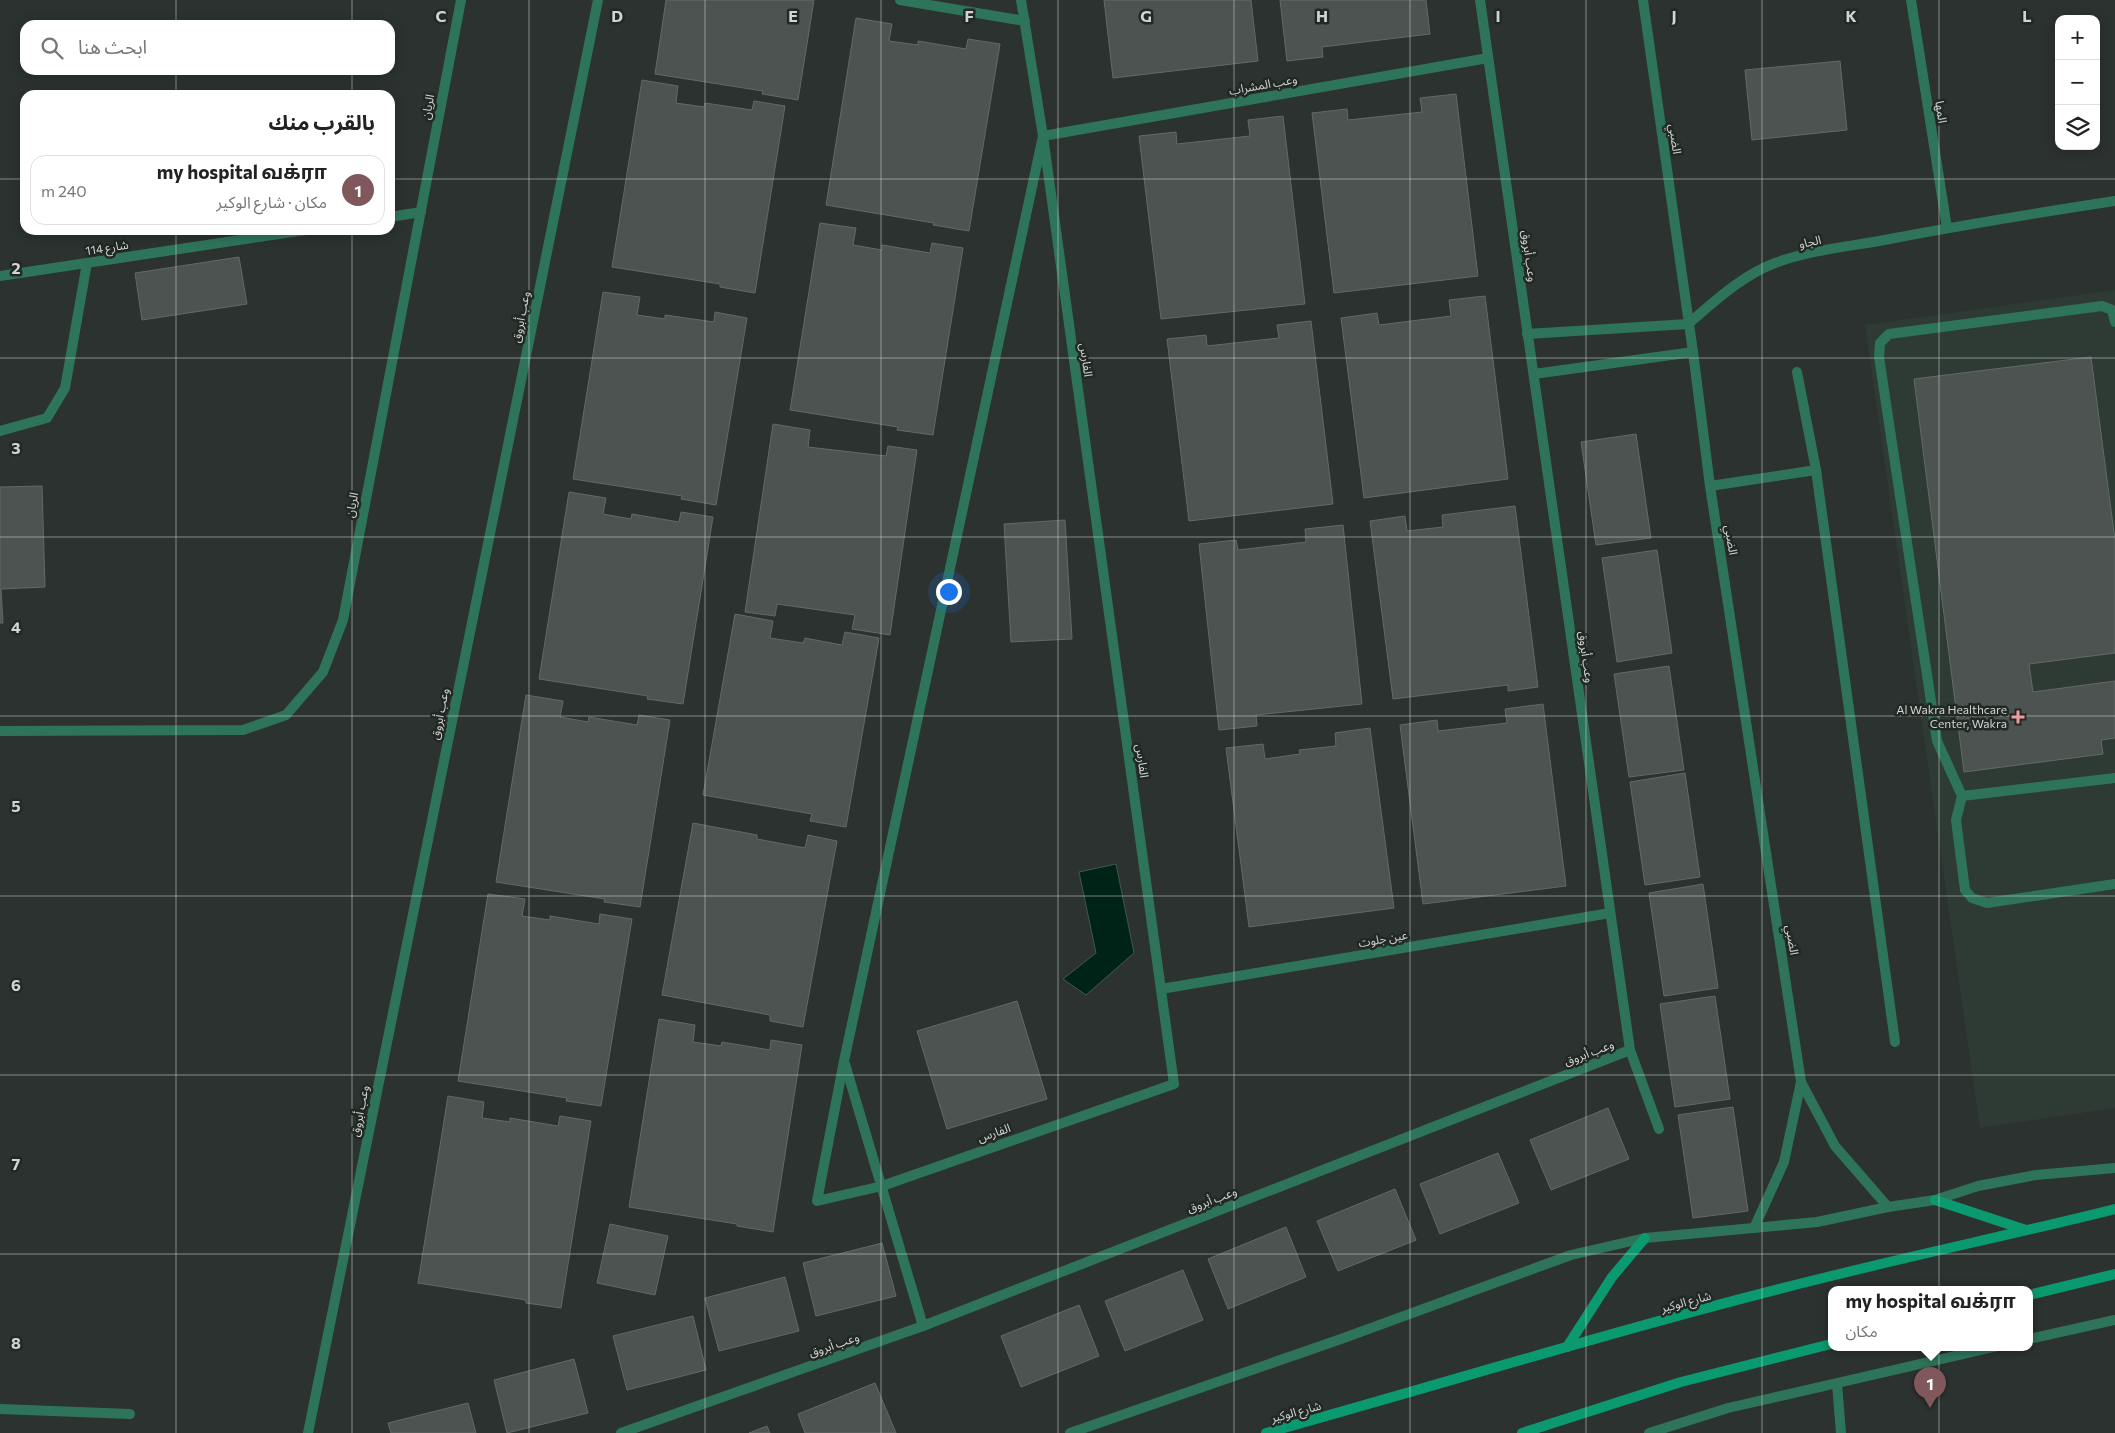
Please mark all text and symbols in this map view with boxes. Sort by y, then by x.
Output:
text: C [436,6,447,25]
text: D [611,6,623,25]
text: E [788,6,798,25]
text: F [964,6,974,25]
text: G [1140,6,1152,25]
text: H [1316,6,1328,25]
text: I [1495,6,1501,25]
text: J [1671,6,1677,25]
text: K [1845,6,1857,25]
text: L [2022,6,2032,25]
map controls [2055,15,2100,150]
button: + [2055,15,2100,60]
search box [20,20,395,75]
icon: search [38,34,66,62]
text: ابحث هنا [78,35,147,58]
button: − [2055,60,2100,105]
street label: وعب المشراب [1228,71,1298,98]
street label: الريان [418,93,437,121]
street label: المها [1932,100,1951,124]
button: layers [2055,105,2100,150]
text: بالقرب منك [269,109,375,134]
street label: الضبي [1663,123,1685,156]
text: my hospital வக்ரா [157,160,327,183]
text: 240 m [41,181,87,200]
text: 1 [354,181,362,200]
text: مكان · شارع الوكير [216,192,327,211]
street label: وعب أبروق [1518,229,1541,283]
street label: الجاو [1797,232,1823,251]
street label: شارع 114 [84,237,130,260]
text: 2 [11,258,21,277]
street label: وعب أبروق [508,290,533,344]
street label: الفارس [1077,342,1096,378]
text: 3 [11,438,21,457]
street label: الريان [342,491,361,519]
street label: الضبي [1719,524,1741,557]
your location [936,579,962,605]
text: 4 [11,617,21,636]
street label: وعب أبروق [1575,630,1598,684]
street label: وعب أبروق [427,687,452,741]
place label: Al Wakra Healthcare Center, Wakra [1896,702,2007,730]
marker: Al Wakra Healthcare Center, Wakra [2011,710,2025,724]
street label: الفارس [1133,743,1152,779]
text: 5 [11,796,21,815]
street label: الضبي [1780,924,1802,957]
street label: عين جلوت [1357,927,1409,950]
text: 6 [11,975,21,994]
street label: وعب أبروق [1562,1036,1616,1069]
street label: وعب أبروق [347,1084,372,1138]
street label: الفارس [975,1120,1012,1145]
text: 7 [12,1154,21,1173]
street label: وعب أبروق [1185,1183,1239,1216]
popup [1828,1286,2033,1351]
street label: شارع الوكير [1658,1288,1713,1318]
text: my hospital வக்ரா [1845,1289,2016,1312]
text: مكان [1845,1321,1878,1340]
street label: وعب أبروق [807,1329,861,1360]
text: 8 [11,1333,21,1352]
pin: 1 [1914,1367,1946,1408]
street label: شارع الوكير [1268,1398,1323,1428]

